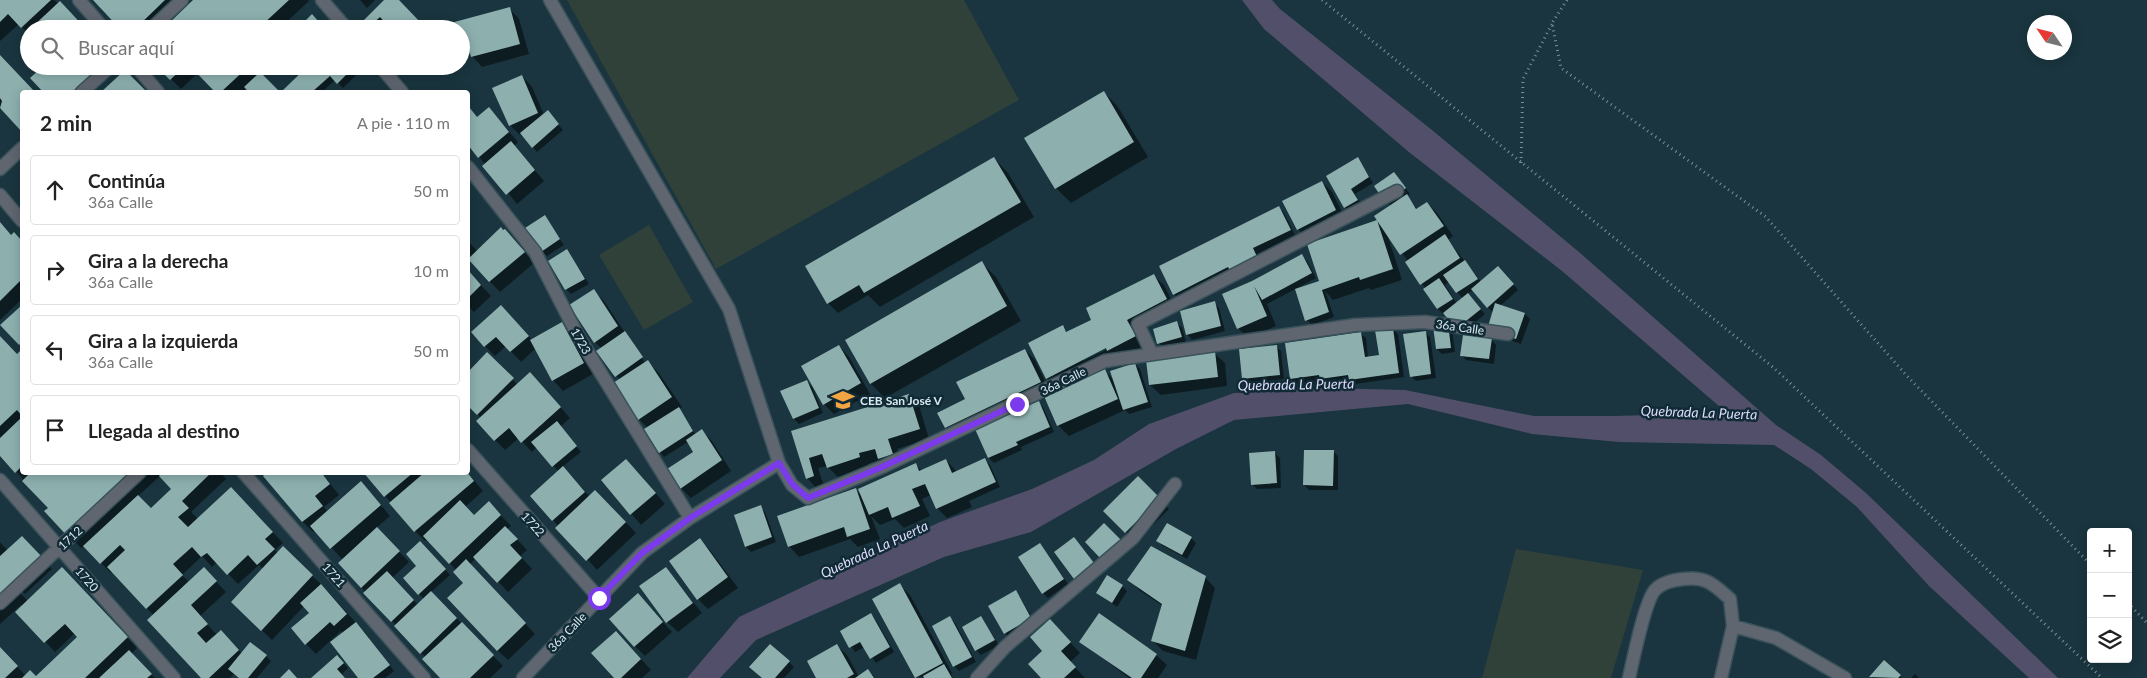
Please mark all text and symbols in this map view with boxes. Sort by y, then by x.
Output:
north arrow [2027,15,2072,60]
search box [20,20,470,75]
icon: search [38,34,66,62]
text: Buscar aquí [78,36,174,59]
text: 2 min [40,110,92,135]
text: A pie · 110 m [357,113,450,132]
text: Continúa [88,169,165,192]
icon: ahead [41,176,69,204]
text: 50 m [413,181,449,200]
text: 36a Calle [88,192,153,211]
text: Gira a la derecha [88,249,228,272]
icon: right [41,256,69,284]
text: 10 m [413,261,449,280]
text: 36a Calle [88,272,153,291]
street label: 36a Calle [1435,316,1485,338]
street label: 1723 [568,325,594,357]
text: Gira a la izquierda [88,329,238,352]
icon: left [41,336,69,364]
text: 50 m [413,341,449,360]
text: 36a Calle [88,352,153,371]
street label: 36a Calle [1038,364,1088,398]
water label: Quebrada La Puerta [1237,374,1355,394]
school or university icon: CEB San José V [830,387,856,413]
place label: CEB San José V [860,393,943,408]
route end [1006,393,1029,416]
water label: Quebrada La Puerta [1640,401,1758,423]
icon: arrive [41,416,69,444]
text: Llegada al destino [88,419,240,442]
street label: 1722 [518,509,548,539]
water label: Quebrada La Puerta [817,517,931,581]
street label: 1712 [55,523,85,553]
map controls [2087,528,2132,663]
button: + [2087,528,2132,573]
street label: 1721 [319,560,349,590]
street label: 1720 [72,564,102,594]
button: − [2087,573,2132,618]
route start [588,587,611,610]
street label: 36a Calle [545,609,589,655]
button: layers [2087,618,2132,663]

